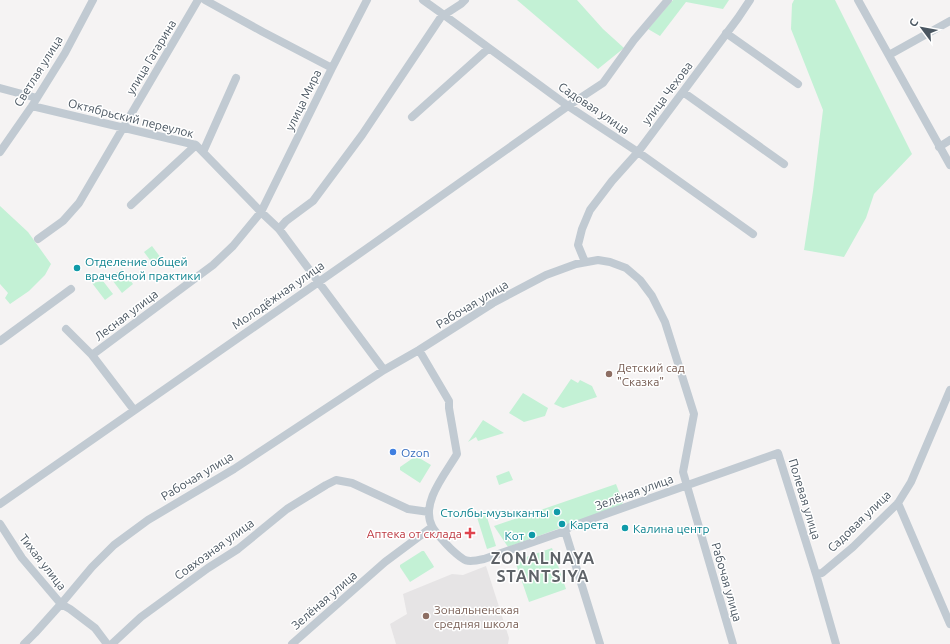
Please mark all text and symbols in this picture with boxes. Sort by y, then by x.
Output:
north arrow [902,8,942,48]
street label: улица Гагарина [124,17,178,97]
text: С [907,17,920,29]
street label: Светлая улица [11,33,65,109]
street label: улица Чехова [639,59,695,127]
street label: улица Мира [283,67,323,133]
street label: Садовая улица [556,80,632,136]
street label: Октябрьский переулок [67,96,195,140]
place label: Отделение общей врачебной практики [85,255,201,282]
street label: Молодёжная улица [230,258,326,332]
marker: Отделение общей врачебной практики [72,263,82,273]
street label: Рабочая улица [434,277,510,331]
street label: Лесная улица [92,287,160,343]
place label: Детский сад "Сказка" [617,361,685,388]
marker: Детский сад "Сказка" [604,369,614,379]
place label: Ozon [401,446,430,459]
marker: Ozon [388,447,398,457]
street label: Рабочая улица [159,449,235,503]
street label: Полевая улица [787,457,823,541]
street label: Зелёная улица [593,472,675,512]
street label: Садовая улица [825,488,893,554]
place label: Столбы-музыканты [440,506,549,519]
marker: Столбы-музыканты [552,507,562,517]
street label: Совхозная улица [172,516,256,582]
place label: Карета [570,518,609,531]
marker: Карета [557,519,567,529]
place label: Калина центр [633,522,709,535]
marker: Калина центр [620,523,630,533]
place label: Аптека от склада [367,527,462,540]
marker: Аптека от склада [465,528,475,538]
place label: Кот [504,529,525,542]
marker: Кот [527,530,537,540]
street label: Тихая улица [17,531,69,593]
street label: Рабочая улица [709,541,745,623]
district label: ZONALNAYA STANTSIYA [491,549,595,585]
street label: Зелёная улица [289,568,359,632]
place label: Зональненская средняя школа [434,603,519,630]
marker: Зональненская средняя школа [421,611,431,621]

